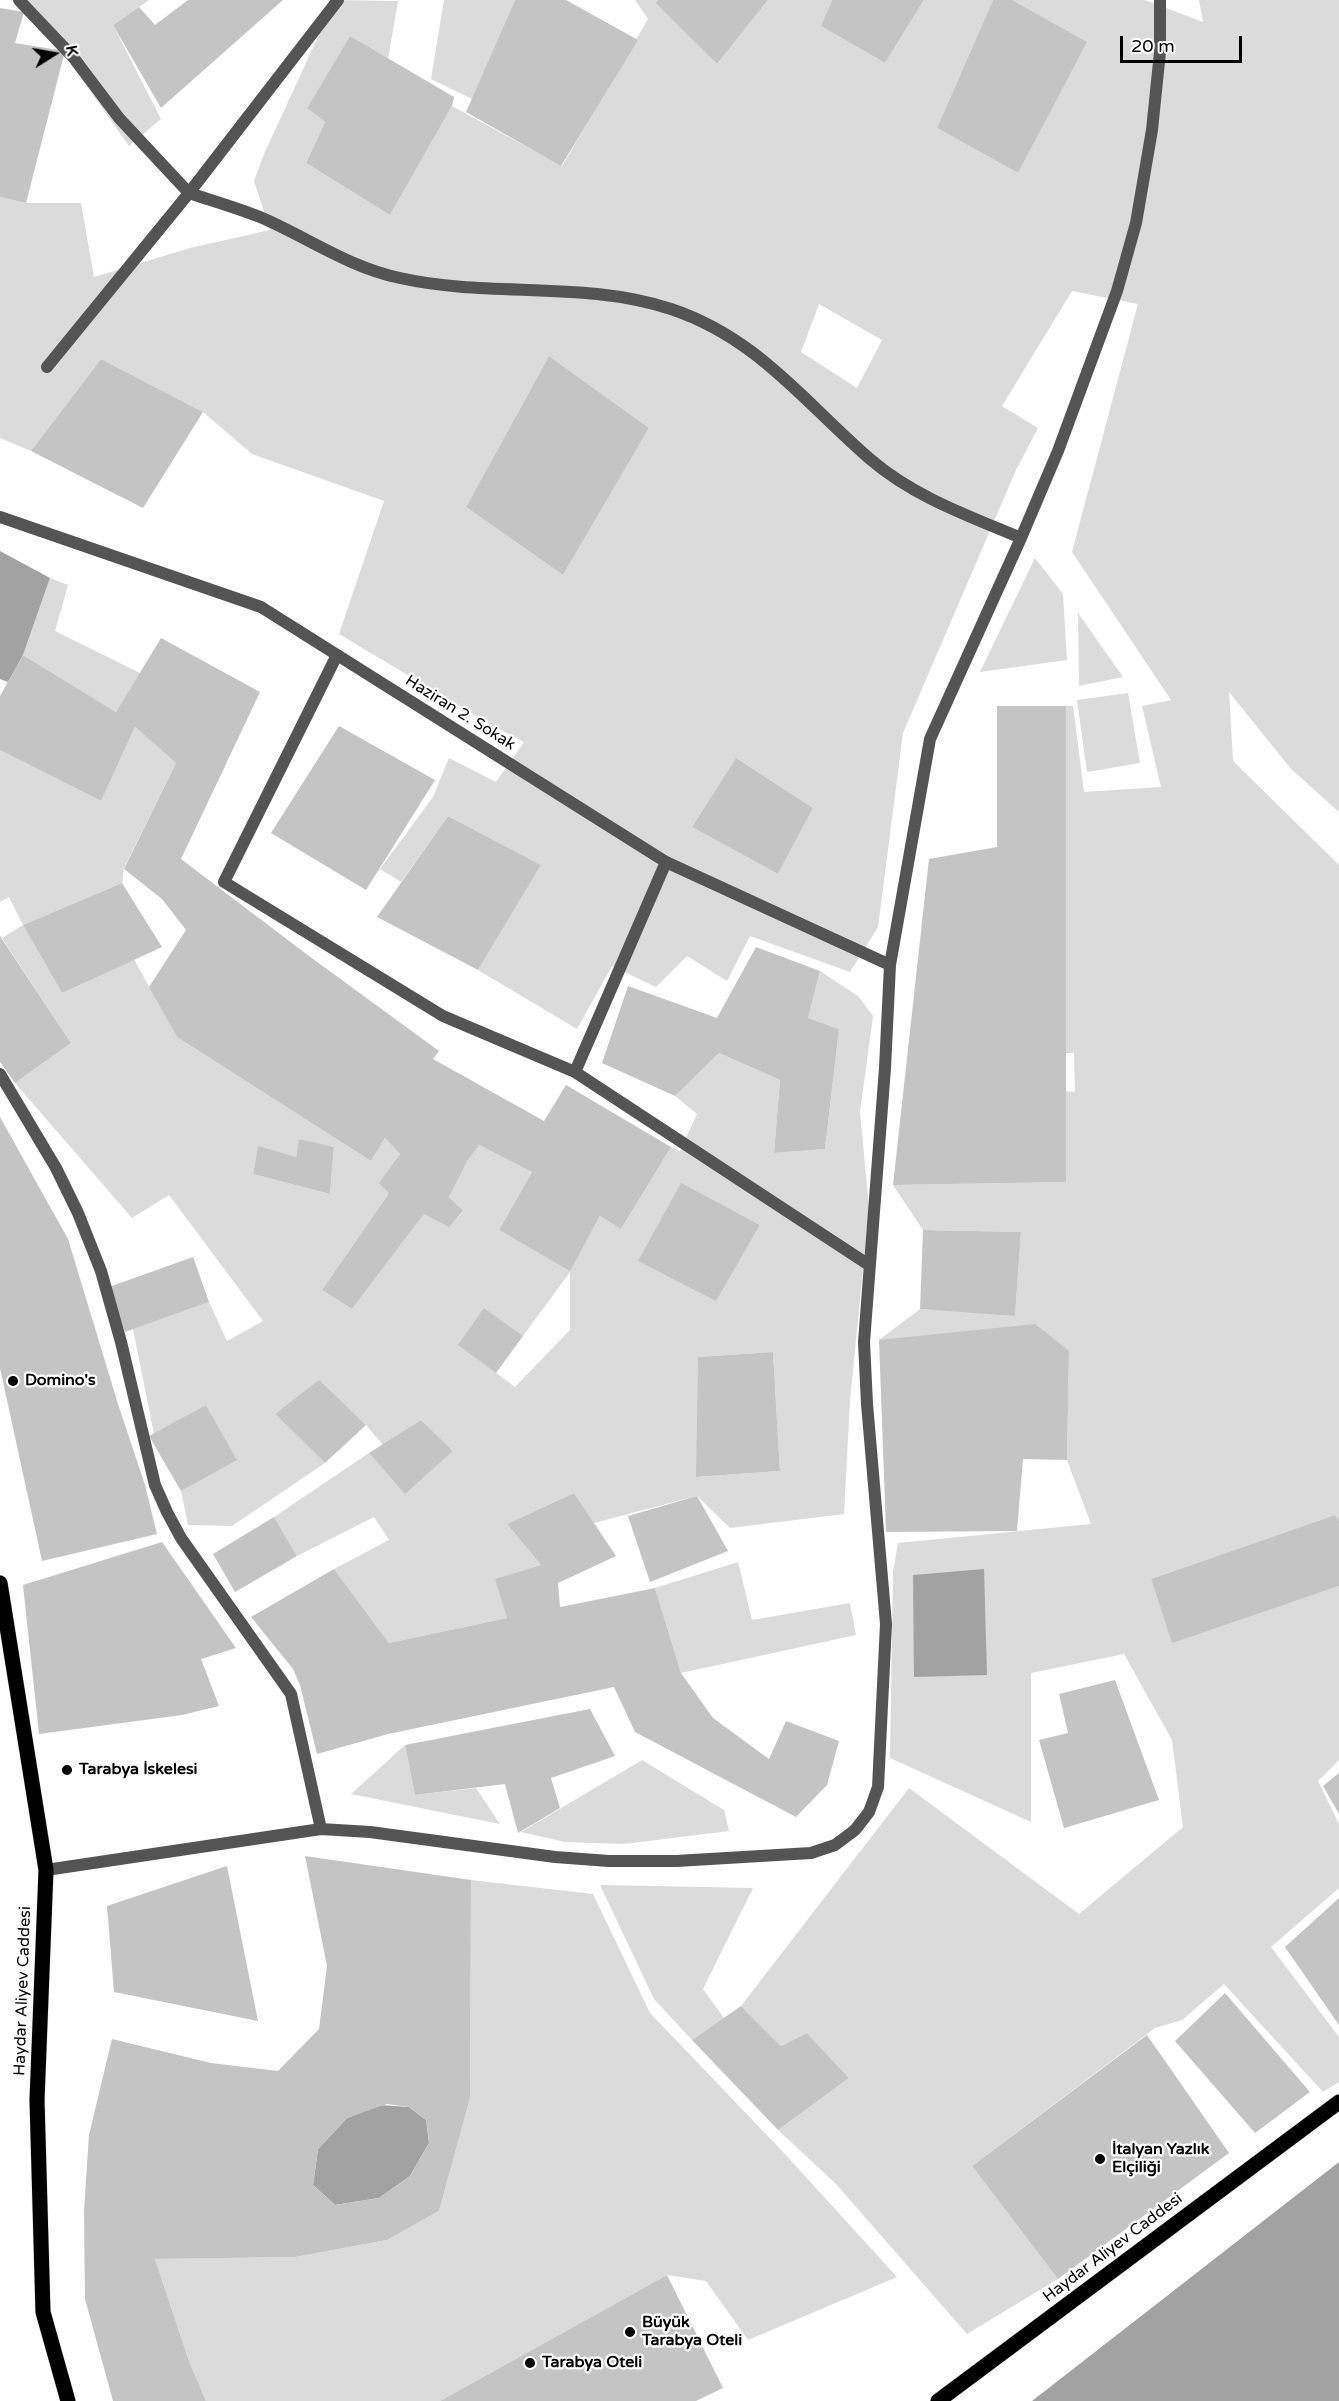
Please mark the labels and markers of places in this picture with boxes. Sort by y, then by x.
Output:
place label: Domino's [25,1371,96,1391]
marker: Domino's [6,1374,20,1388]
place label: Tarabya İskelesi [79,1760,198,1780]
marker: Tarabya İskelesi [60,1763,74,1777]
place label: İtalyan Yazlık Elçiliği [1112,2140,1209,2178]
marker: İtalyan Yazlık Elçiliği [1093,2152,1107,2166]
place label: Büyük Tarabya Oteli [642,2313,742,2351]
marker: Büyük Tarabya Oteli [623,2325,637,2339]
place label: Tarabya Oteli [542,2353,642,2373]
marker: Tarabya Oteli [523,2356,537,2370]

